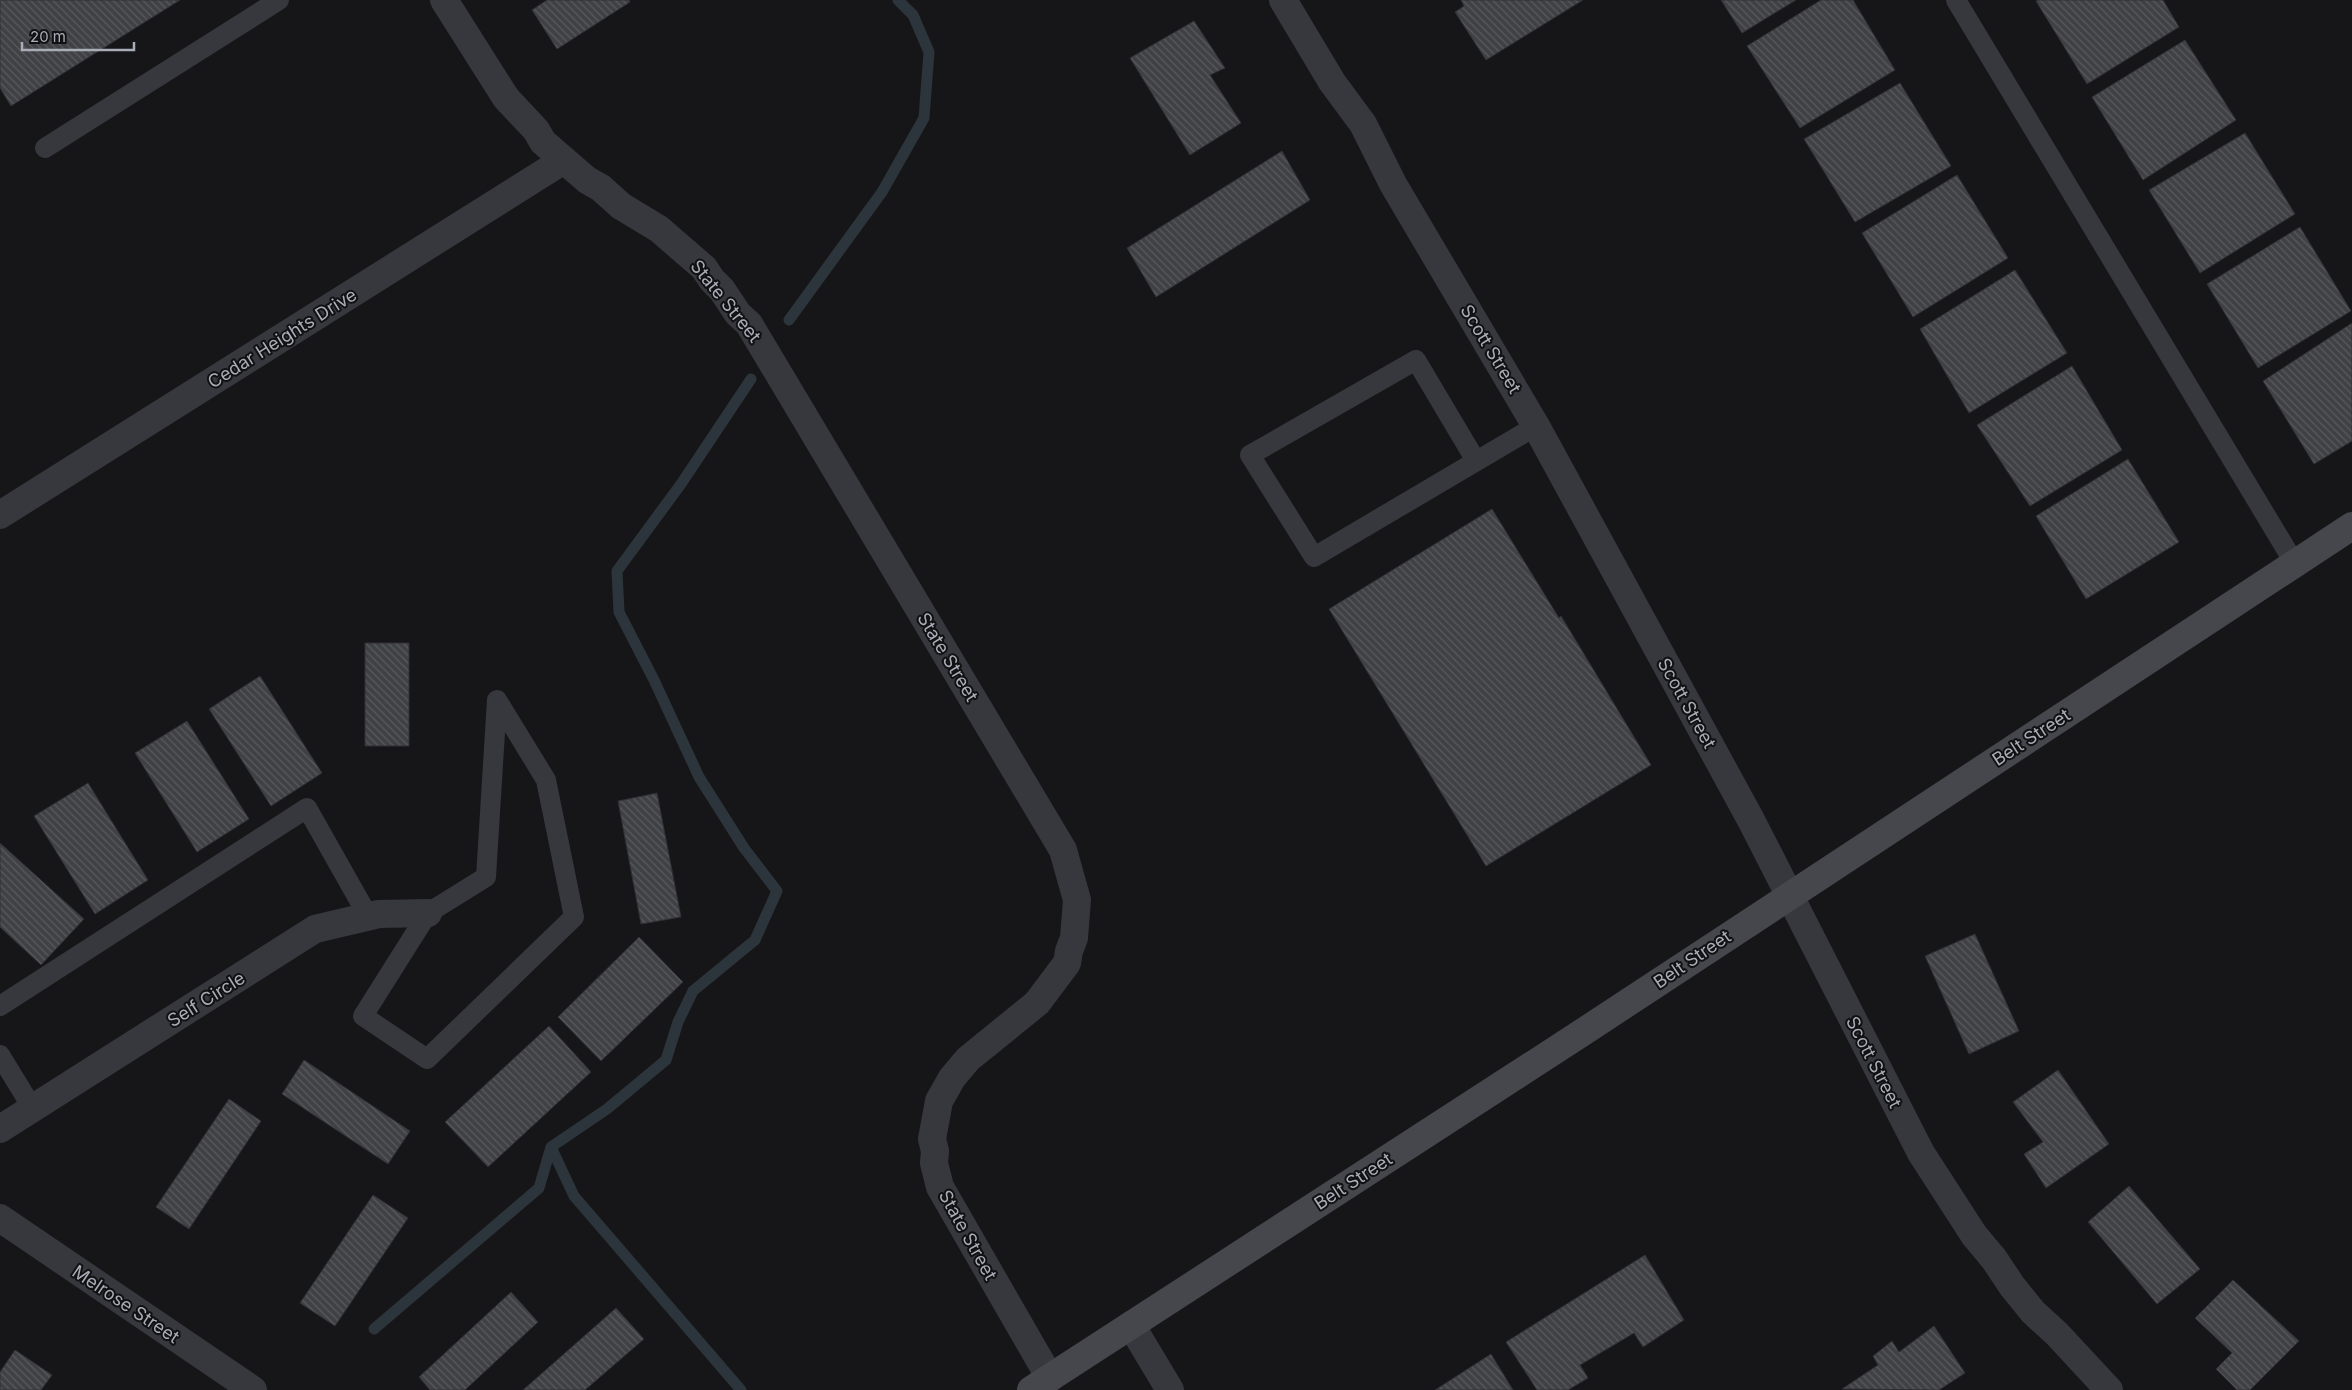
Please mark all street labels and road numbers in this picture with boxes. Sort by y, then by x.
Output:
street label: State Street [686,256,766,346]
street label: Cedar Heights Drive [204,284,360,392]
street label: Scott Street [1456,301,1526,397]
street label: State Street [913,609,983,705]
street label: Scott Street [1654,654,1720,752]
street label: Belt Street [1988,704,2074,770]
street label: Belt Street [1649,925,1735,992]
street label: Self Circle [163,967,249,1031]
street label: Scott Street [1842,1013,1906,1111]
street label: Belt Street [1310,1148,1396,1214]
street label: State Street [935,1186,1001,1284]
street label: Melrose Street [69,1261,183,1348]

